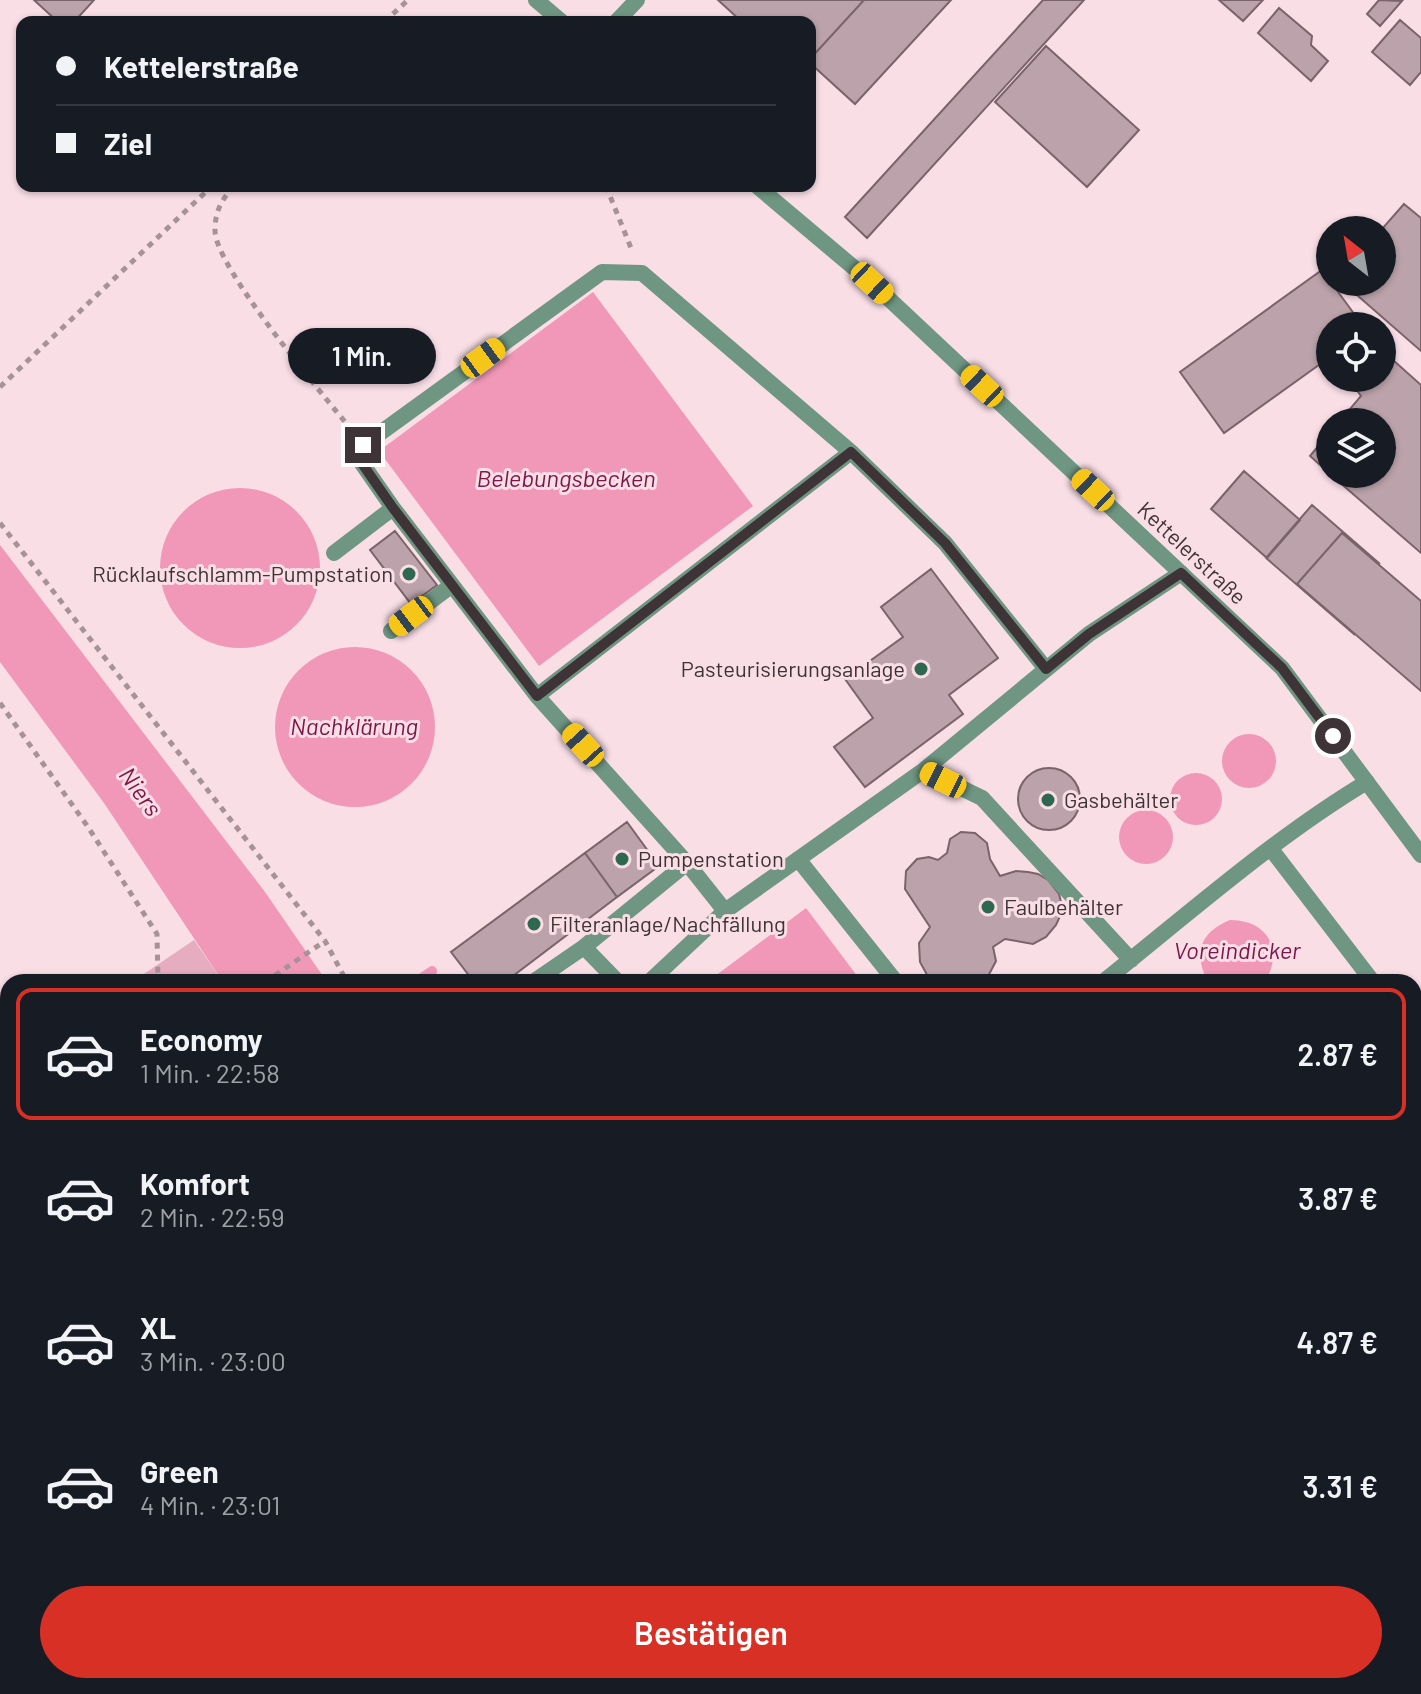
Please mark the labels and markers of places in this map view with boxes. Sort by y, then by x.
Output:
place label: Rücklaufschlamm-Pumpstation [92,560,393,586]
marker: Rücklaufschlamm-Pumpstation [400,565,418,583]
place label: Pasteurisierungsanlage [681,655,905,681]
marker: Pasteurisierungsanlage [912,660,930,678]
place label: Gasbehälter [1064,786,1178,812]
marker: Gasbehälter [1039,791,1057,809]
place label: Pumpenstation [638,845,784,871]
marker: Pumpenstation [613,850,631,868]
place label: Faulbehälter [1004,893,1123,919]
marker: Faulbehälter [979,898,997,916]
place label: Filteranlage/Nachfällung [550,910,786,936]
marker: Filteranlage/Nachfällung [525,915,543,933]

